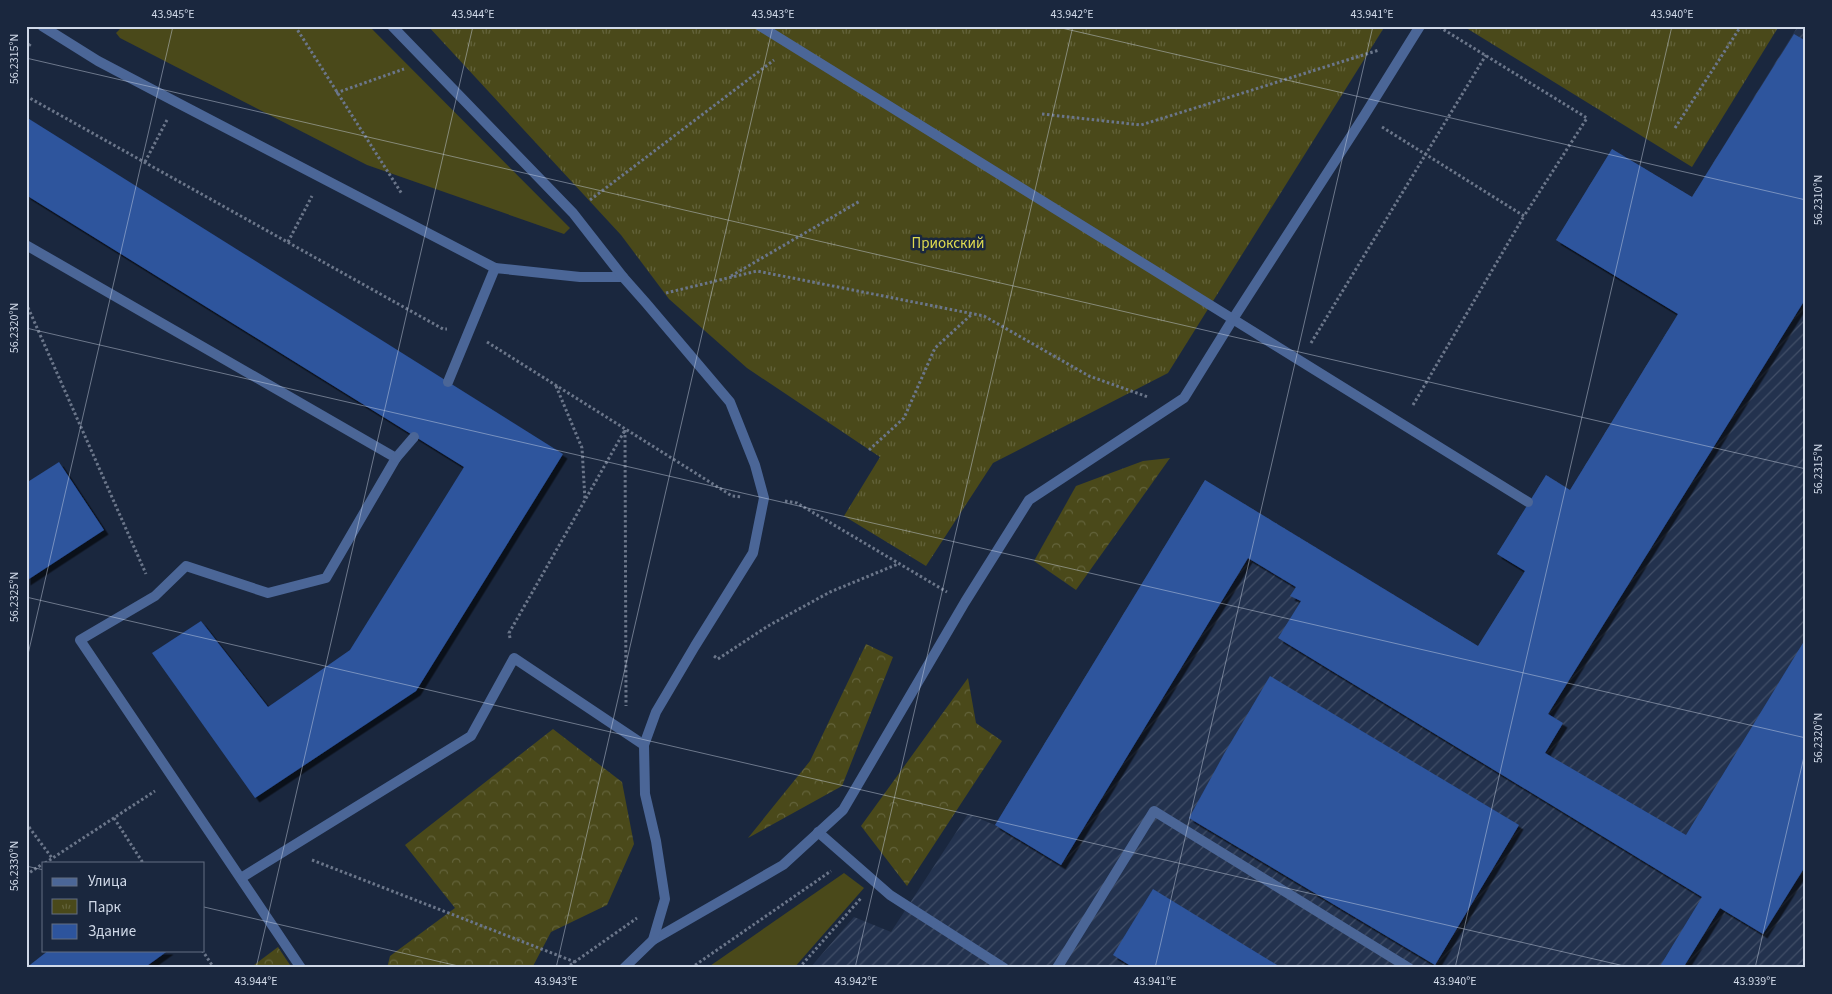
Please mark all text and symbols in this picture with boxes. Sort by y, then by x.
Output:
text: 43.945°E [151,6,195,23]
text: 43.944°E [451,6,495,23]
text: 43.943°E [751,6,795,23]
text: 43.942°E [1050,6,1094,23]
text: 43.941°E [1350,6,1394,23]
text: 43.940°E [1650,6,1694,23]
text: 56.2315°N [6,34,23,84]
text: 56.2310°N [1810,175,1827,225]
park label: Приокский [912,233,985,254]
text: 56.2320°N [6,303,23,353]
text: 56.2315°N [1810,444,1827,494]
text: 56.2325°N [6,572,23,622]
text: 56.2320°N [1810,713,1827,763]
text: 56.2330°N [6,841,23,891]
legend [42,862,205,952]
text: Улица [88,871,127,892]
text: Парк [88,897,122,918]
text: Здание [88,921,136,942]
text: 43.944°E [234,973,278,990]
text: 43.943°E [534,973,578,990]
text: 43.942°E [834,973,878,990]
text: 43.941°E [1133,973,1177,990]
text: 43.940°E [1433,973,1477,990]
text: 43.939°E [1733,973,1777,990]

